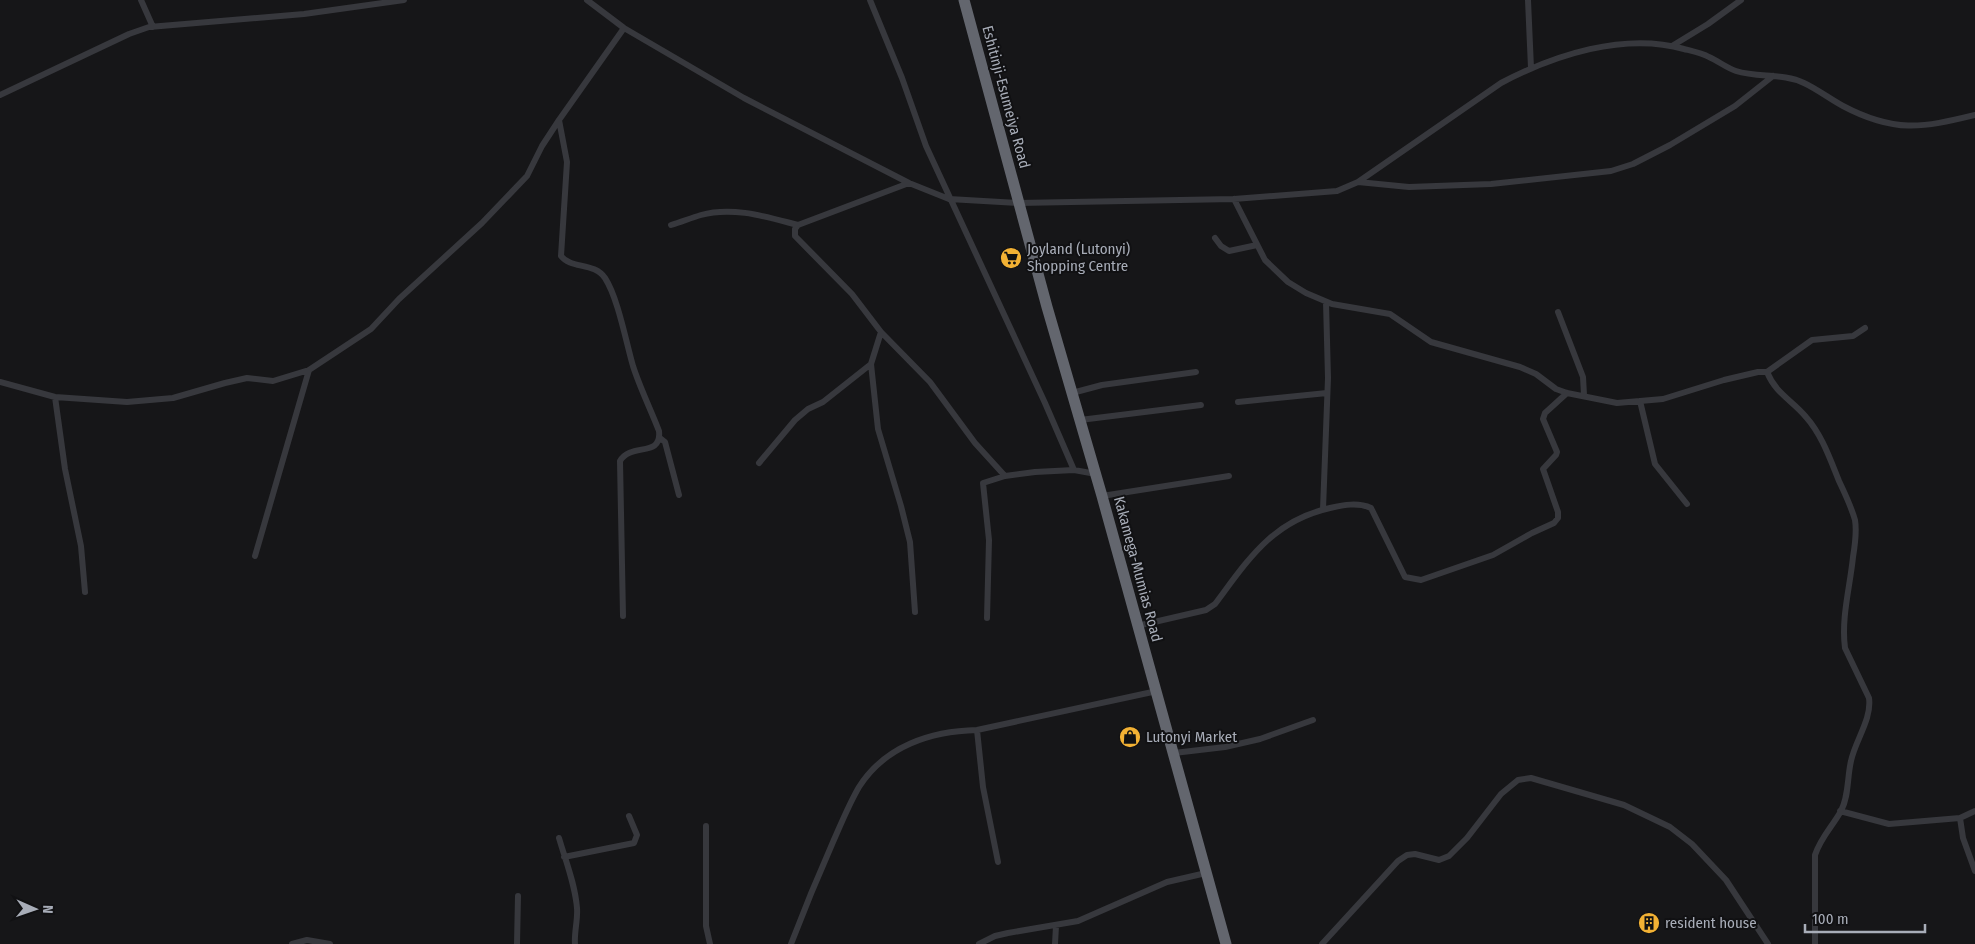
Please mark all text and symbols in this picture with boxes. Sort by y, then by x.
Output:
street label: Eshitinji-Esumeiya Road [978,24,1034,170]
place label: Joyland (Lutonyi) Shopping Centre [1027,240,1130,275]
supermarket icon: Joyland (Lutonyi) Shopping Centre [999,246,1023,270]
street label: Kakamega-Mumias Road [1110,494,1166,644]
shop icon: Lutonyi Market [1118,725,1142,749]
place label: Lutonyi Market [1146,728,1237,746]
north arrow [10,884,60,934]
scale bar [1805,902,1925,934]
text: N [39,905,56,914]
text: 100 m [1812,910,1849,928]
building icon: resident house [1637,911,1661,935]
place label: resident house [1665,914,1757,932]

